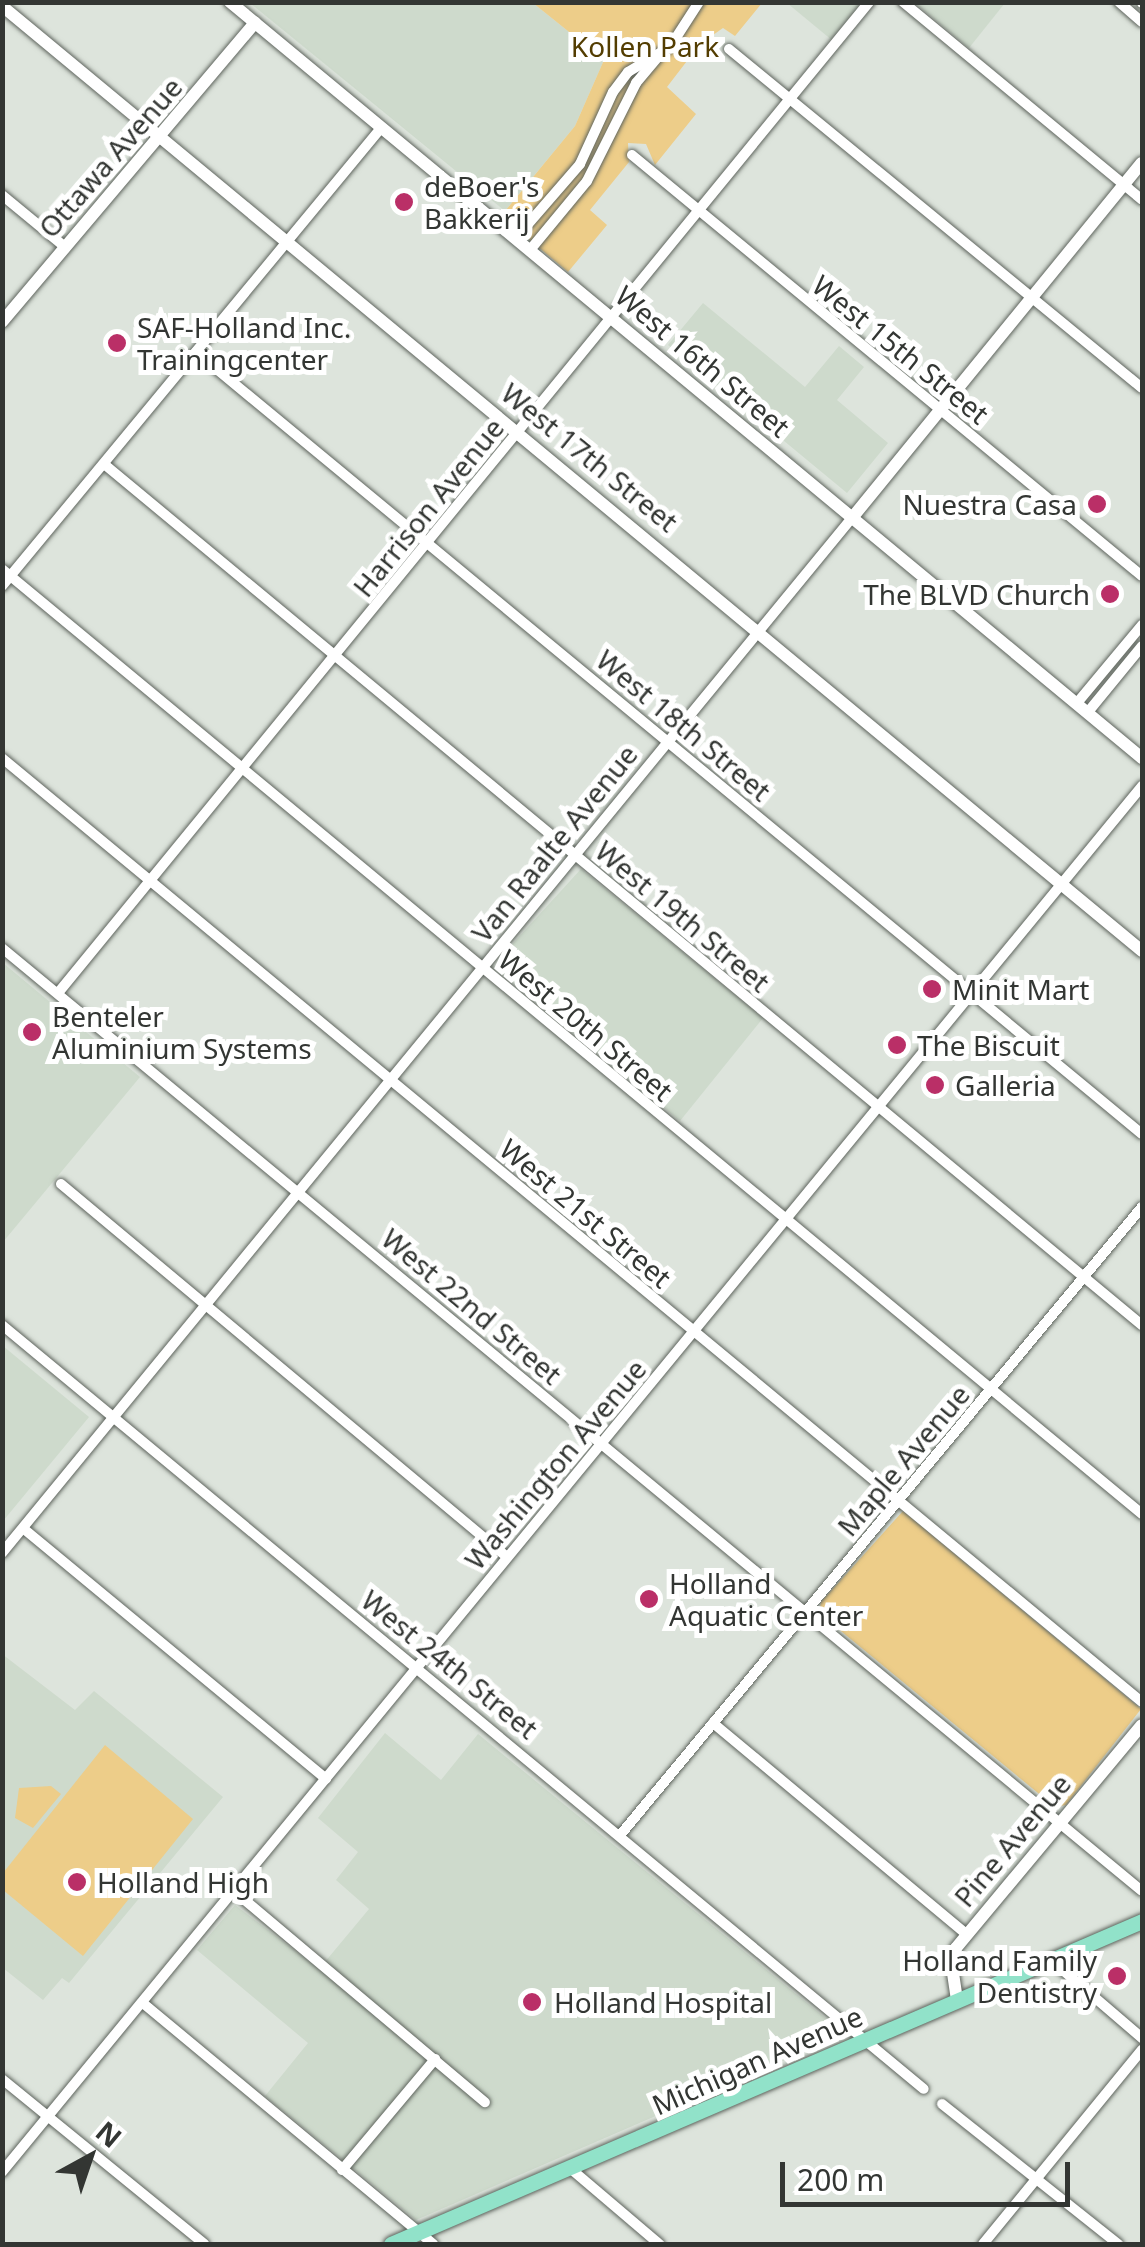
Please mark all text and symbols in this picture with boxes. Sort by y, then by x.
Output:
park label: Kollen Park [571,29,719,63]
street label: Ottawa Avenue [31,70,189,244]
place label: deBoer's Bakkerij [424,169,539,235]
marker: deBoer's Bakkerij [393,191,415,213]
street label: West 15th Street [806,268,996,430]
street label: West 16th Street [609,278,797,444]
place label: SAF-Holland Inc. Trainingcenter [137,310,351,376]
marker: SAF-Holland Inc. Trainingcenter [106,332,128,354]
street label: West 17th Street [495,376,685,538]
street label: Harrison Avenue [346,411,510,603]
place label: Nuestra Casa [903,487,1077,521]
marker: Nuestra Casa [1086,493,1108,515]
place label: The BLVD Church [863,577,1090,611]
marker: The BLVD Church [1099,583,1121,605]
street label: West 18th Street [590,642,778,808]
street label: Van Raalte Avenue [464,738,644,948]
street label: West 19th Street [589,833,777,999]
street label: West 20th Street [492,942,680,1108]
place label: Minit Mart [952,972,1089,1006]
marker: Minit Mart [921,978,943,1000]
place label: Benteler Aluminium Systems [52,999,312,1065]
marker: Benteler Aluminium Systems [21,1021,43,1043]
place label: The Biscuit [917,1028,1060,1062]
marker: The Biscuit [886,1034,908,1056]
place label: Galleria [955,1068,1056,1102]
marker: Galleria [924,1074,946,1096]
street label: West 21st Street [494,1132,678,1294]
street label: West 22nd Street [375,1221,569,1391]
street label: Washington Avenue [457,1352,653,1576]
street label: Maple Avenue [830,1378,976,1542]
place label: Holland Aquatic Center [669,1566,863,1632]
street label: West 24th Street [355,1583,545,1745]
marker: Holland Aquatic Center [638,1588,660,1610]
street label: Pine Avenue [947,1767,1077,1913]
place label: Holland High [97,1865,269,1899]
marker: Holland High [66,1871,88,1893]
place label: Holland Family Dentistry [902,1943,1097,2009]
marker: Holland Family Dentistry [1106,1965,1128,1987]
place label: Holland Hospital [554,1985,772,2019]
marker: Holland Hospital [519,1989,545,2015]
street label: Michigan Avenue [647,1999,867,2121]
north arrow [40,2107,140,2207]
text: N [88,2112,130,2156]
scale bar [785,2142,1075,2204]
text: 200 m [797,2159,884,2200]

